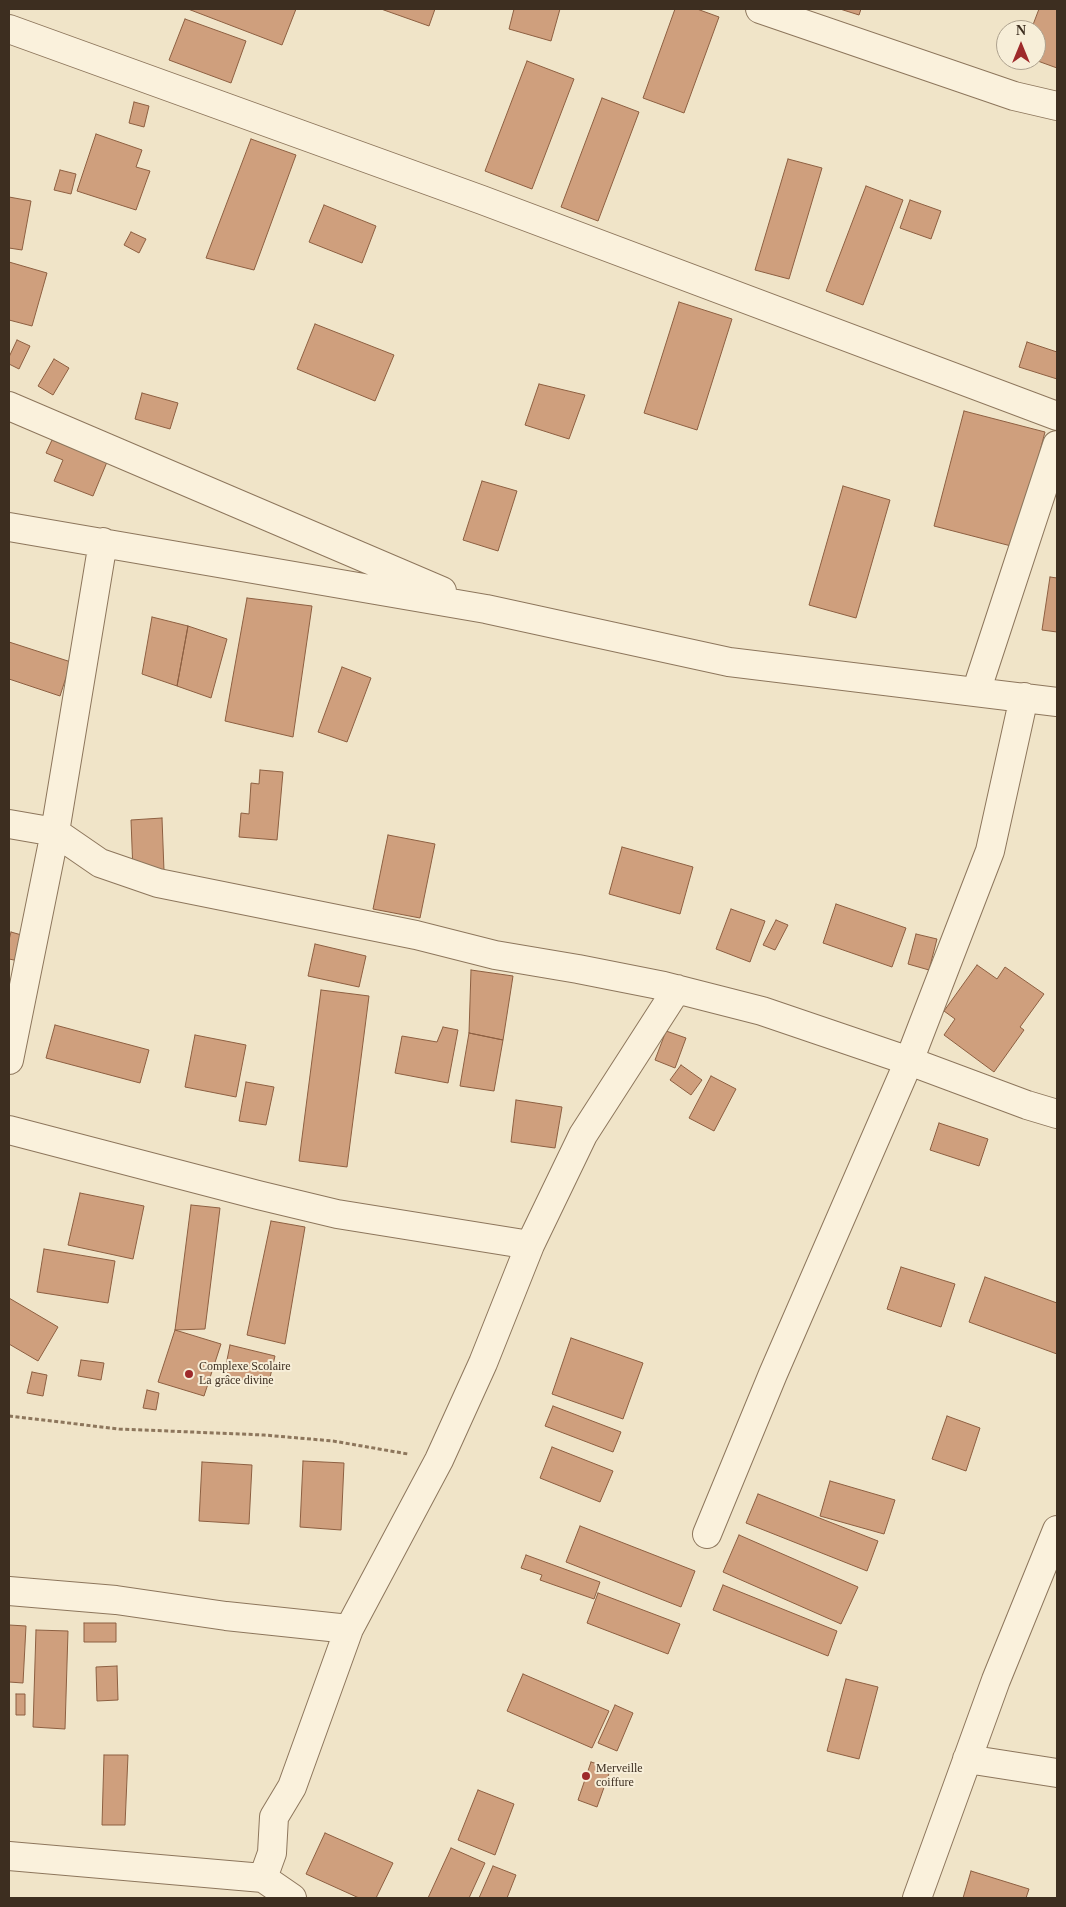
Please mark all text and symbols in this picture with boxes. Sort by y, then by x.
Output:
north arrow [996,20,1046,70]
text: N [1016,23,1026,38]
place label: Complexe Scolaire La grâce divine [199,1360,291,1388]
marker: Complexe Scolaire La grâce divine [183,1368,195,1380]
place label: Merveille coiffure [596,1762,643,1790]
marker: Merveille coiffure [580,1770,592,1782]

